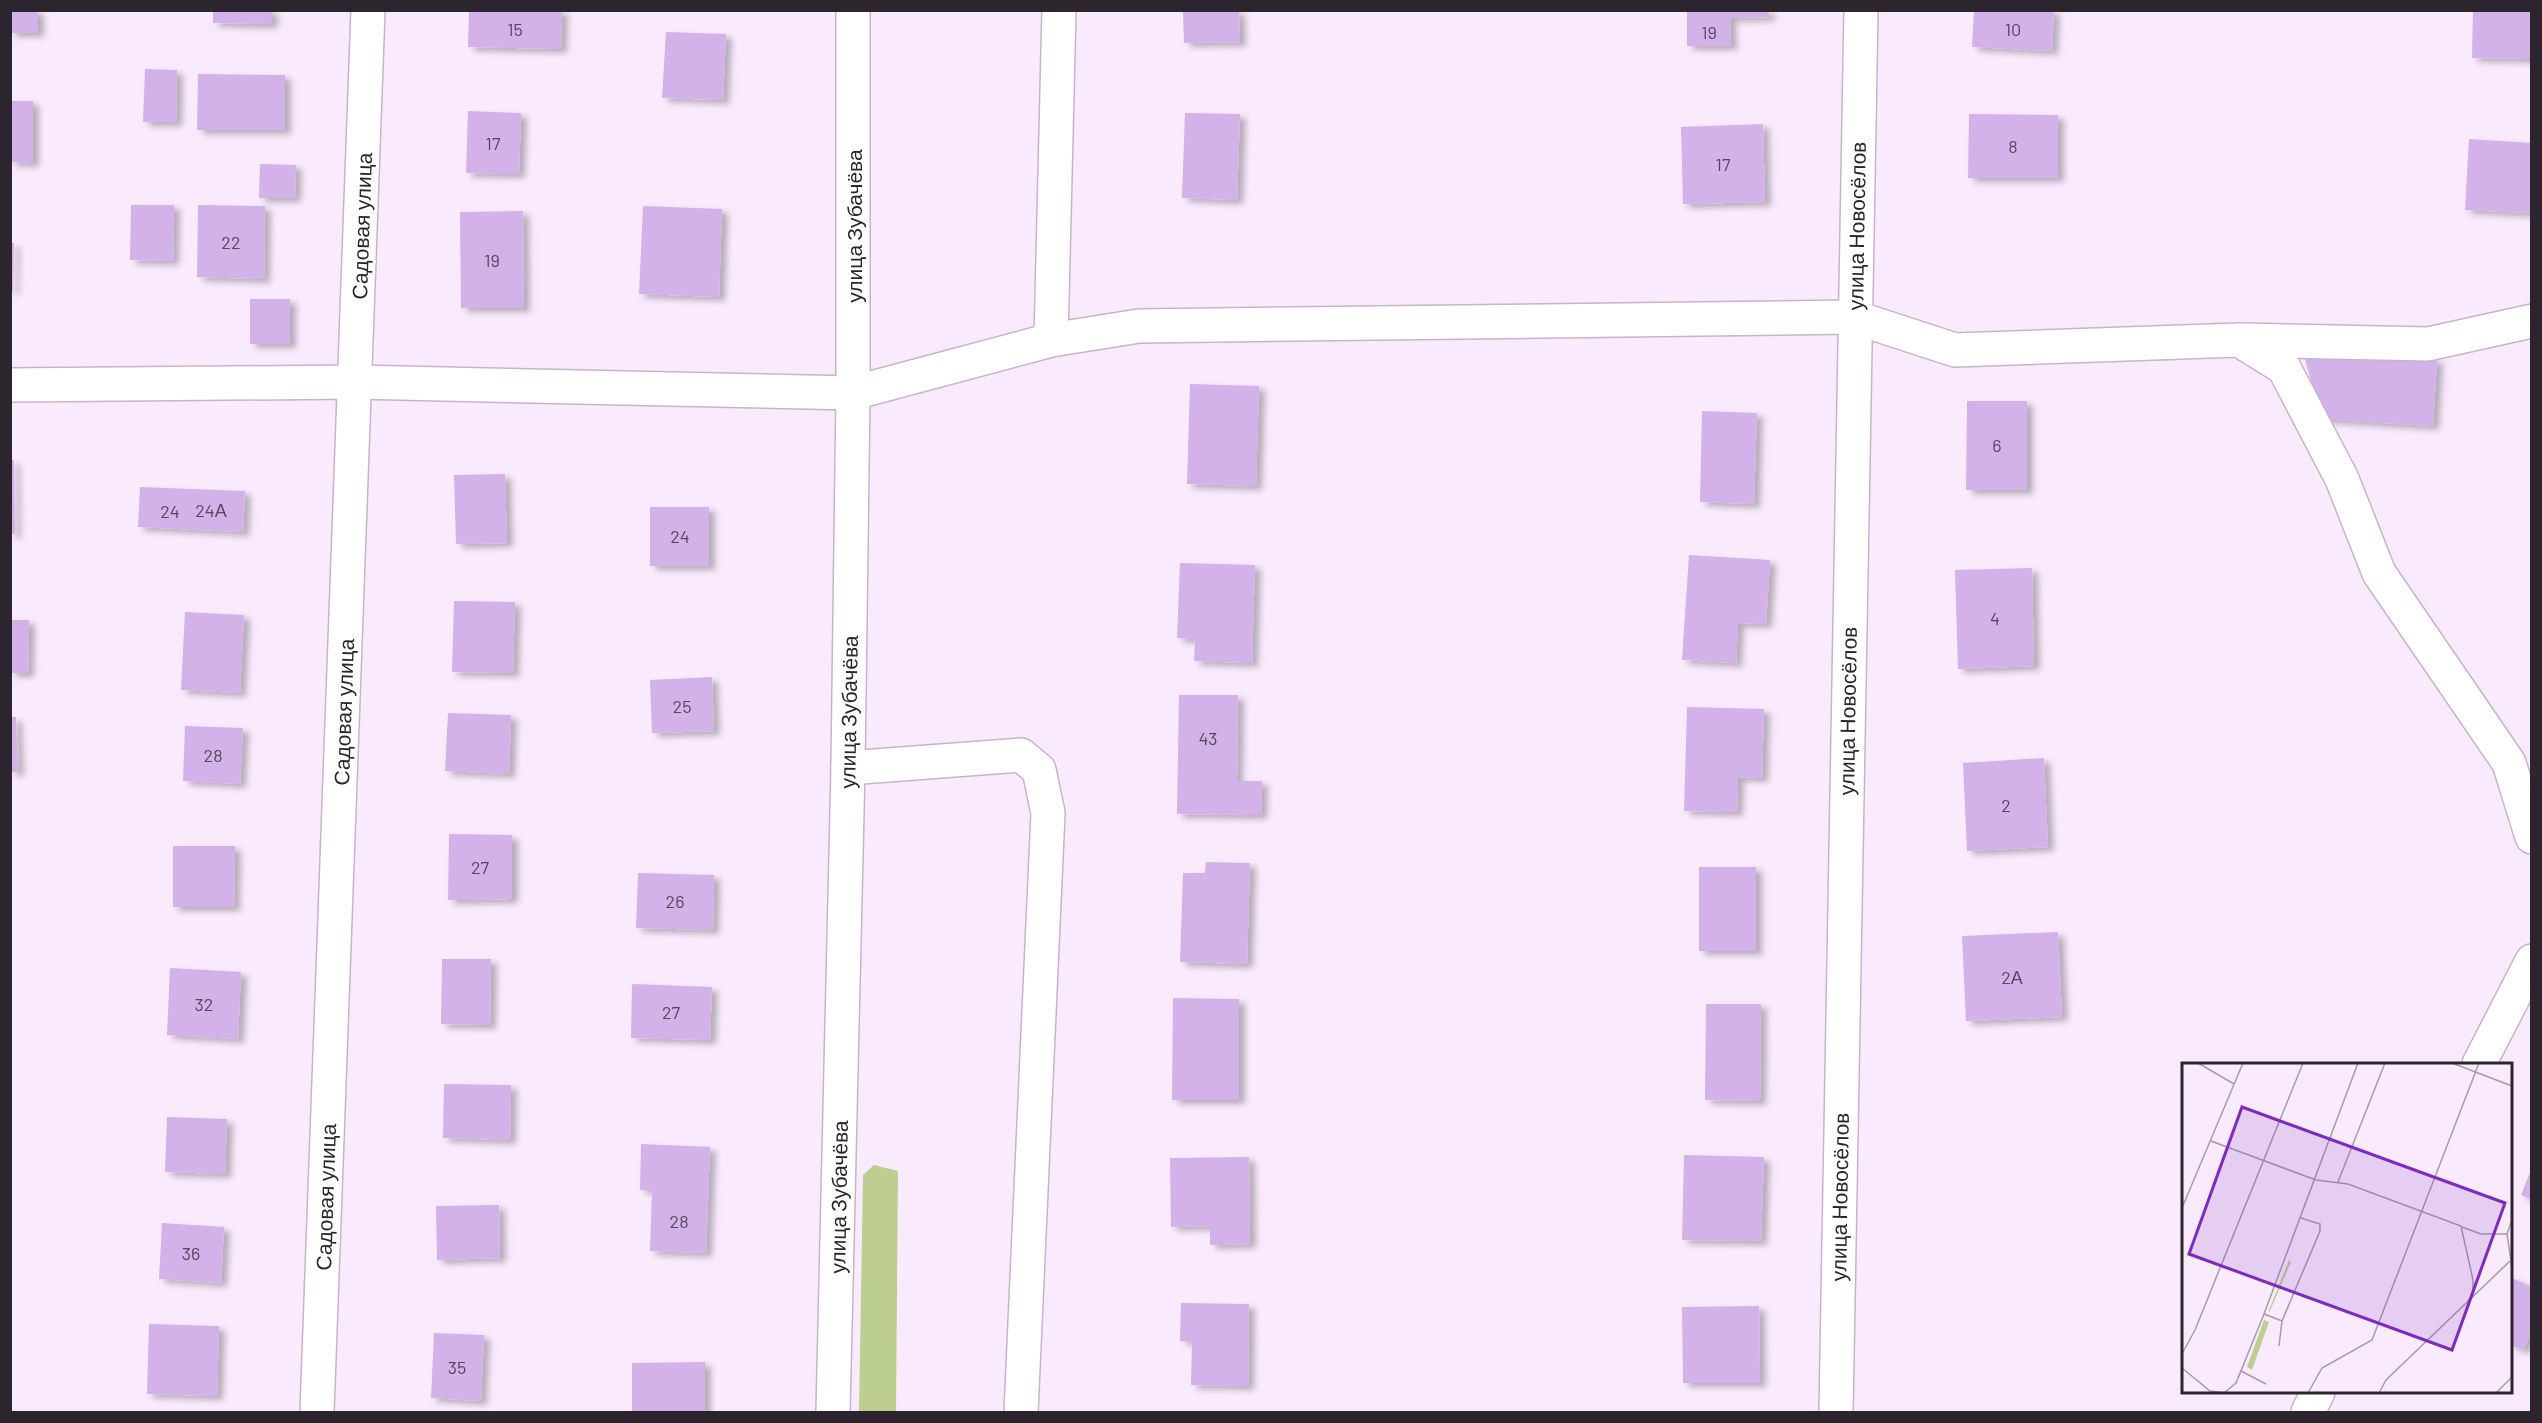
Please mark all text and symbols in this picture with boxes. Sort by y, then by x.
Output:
house number: 15 [507,18,523,40]
house number: 10 [2005,18,2021,40]
house number: 19 [1701,21,1717,43]
house number: 17 [486,132,501,154]
house number: 8 [2008,135,2018,157]
street label: улица Новосёлов [1842,141,1870,311]
street label: улица Зубачёва [841,149,866,303]
street label: Садовая улица [346,152,376,300]
house number: 17 [1716,153,1731,175]
house number: 22 [221,231,241,253]
house number: 19 [484,249,500,271]
house number: 6 [1992,434,2002,456]
house number: 24А [195,499,227,521]
house number: 24 [160,500,180,522]
house number: 24 [670,525,690,547]
house number: 4 [1990,607,2000,629]
street label: улица Новосёлов [1833,626,1861,796]
street label: улица Зубачёва [834,635,862,789]
street label: Садовая улица [328,638,358,786]
house number: 25 [673,695,691,717]
house number: 43 [1198,727,1218,749]
house number: 28 [203,744,223,766]
house number: 2 [2001,794,2011,816]
house number: 27 [471,856,490,878]
house number: 26 [666,890,684,912]
house number: 2А [2001,966,2023,988]
house number: 32 [195,993,213,1015]
house number: 27 [662,1001,681,1023]
inset map [2182,1063,2512,1393]
street label: улица Новосёлов [1825,1112,1853,1282]
street label: улица Зубачёва [824,1120,852,1274]
street label: Садовая улица [310,1123,340,1271]
house number: 28 [669,1210,689,1232]
house number: 36 [182,1242,200,1264]
house number: 35 [448,1356,466,1378]

